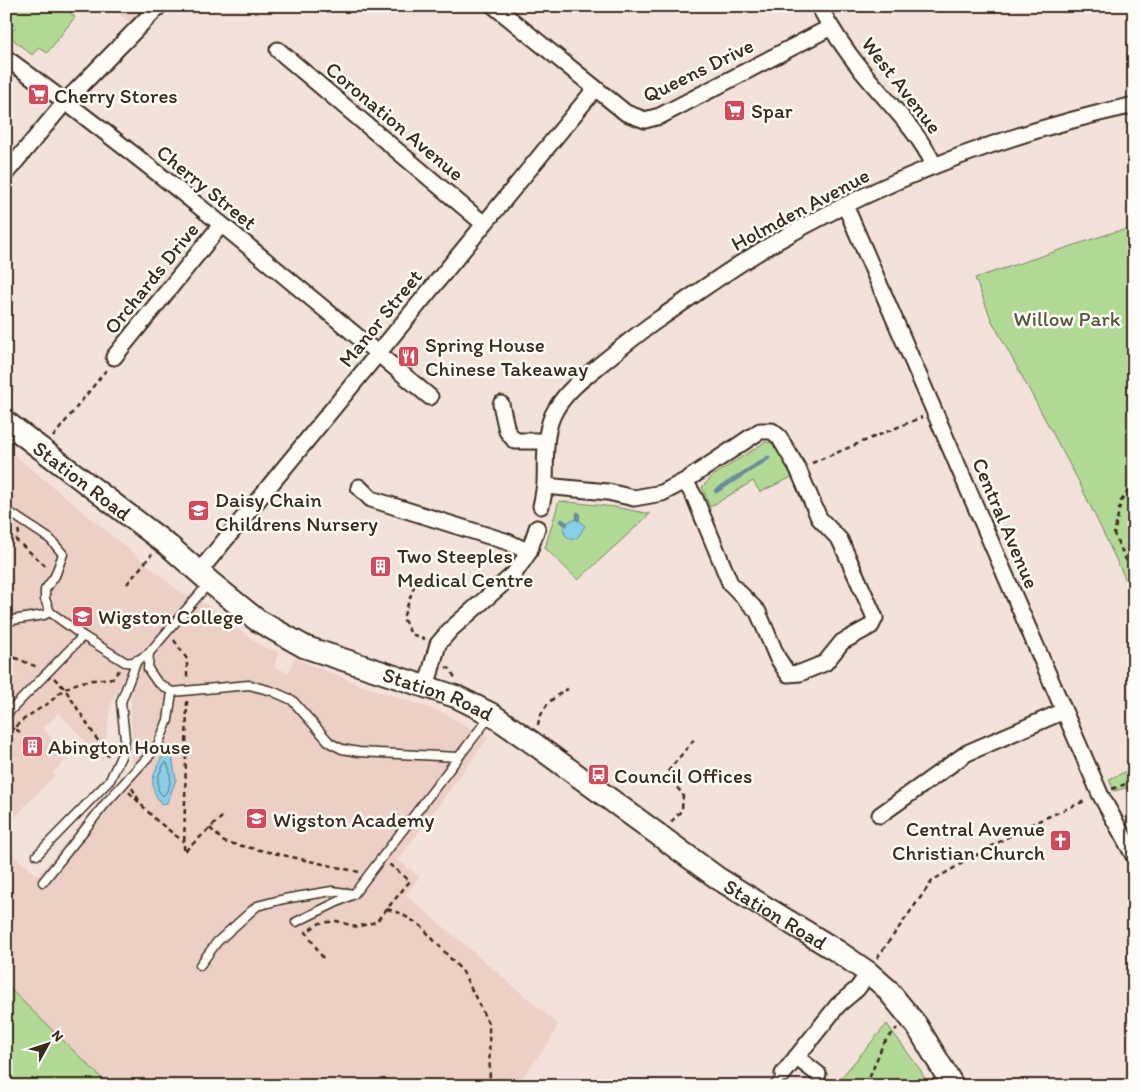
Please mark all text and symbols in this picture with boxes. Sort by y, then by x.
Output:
street label: Queens Drive [639,32,758,108]
street label: West Avenue [856,32,948,138]
street label: Coronation Avenue [321,56,469,186]
supermarket icon: Cherry Stores [26,83,50,107]
place label: Cherry Stores [54,83,178,108]
supermarket icon: Spar [723,98,747,122]
place label: Spar [751,98,793,123]
street label: Cherry Street [152,139,262,235]
street label: Holmden Avenue [727,162,873,256]
street label: Orchards Drive [98,217,204,339]
street label: Manor Street [333,264,427,372]
park label: Willow Park [1014,306,1121,331]
place label: Spring House Chinese Takeaway [425,332,588,381]
restaurant icon: Spring House Chinese Takeaway [397,344,421,368]
street label: Station Road [28,435,137,526]
street label: Central Avenue [967,454,1045,592]
place label: Daisy Chain Childrens Nursery [215,487,378,536]
school or university icon: Daisy Chain Childrens Nursery [187,499,211,523]
place label: Two Steeples Medical Centre [397,543,533,592]
building icon: Two Steeples Medical Centre [369,555,393,579]
school or university icon: Wigston College [70,604,94,628]
place label: Wigston College [98,604,243,629]
street label: Station Road [380,661,498,726]
building icon: Abington House [20,734,44,758]
place label: Abington House [48,734,190,759]
bus stop icon: Council Offices [586,763,610,787]
place label: Council Offices [614,763,752,788]
school or university icon: Wigston Academy [245,807,269,831]
place label: Wigston Academy [273,807,435,832]
place label: Central Avenue Christian Church [892,816,1045,865]
church icon: Central Avenue Christian Church [1049,828,1073,852]
street label: Station Road [720,873,832,955]
north arrow [22,1020,72,1070]
text: N [48,1027,67,1045]

